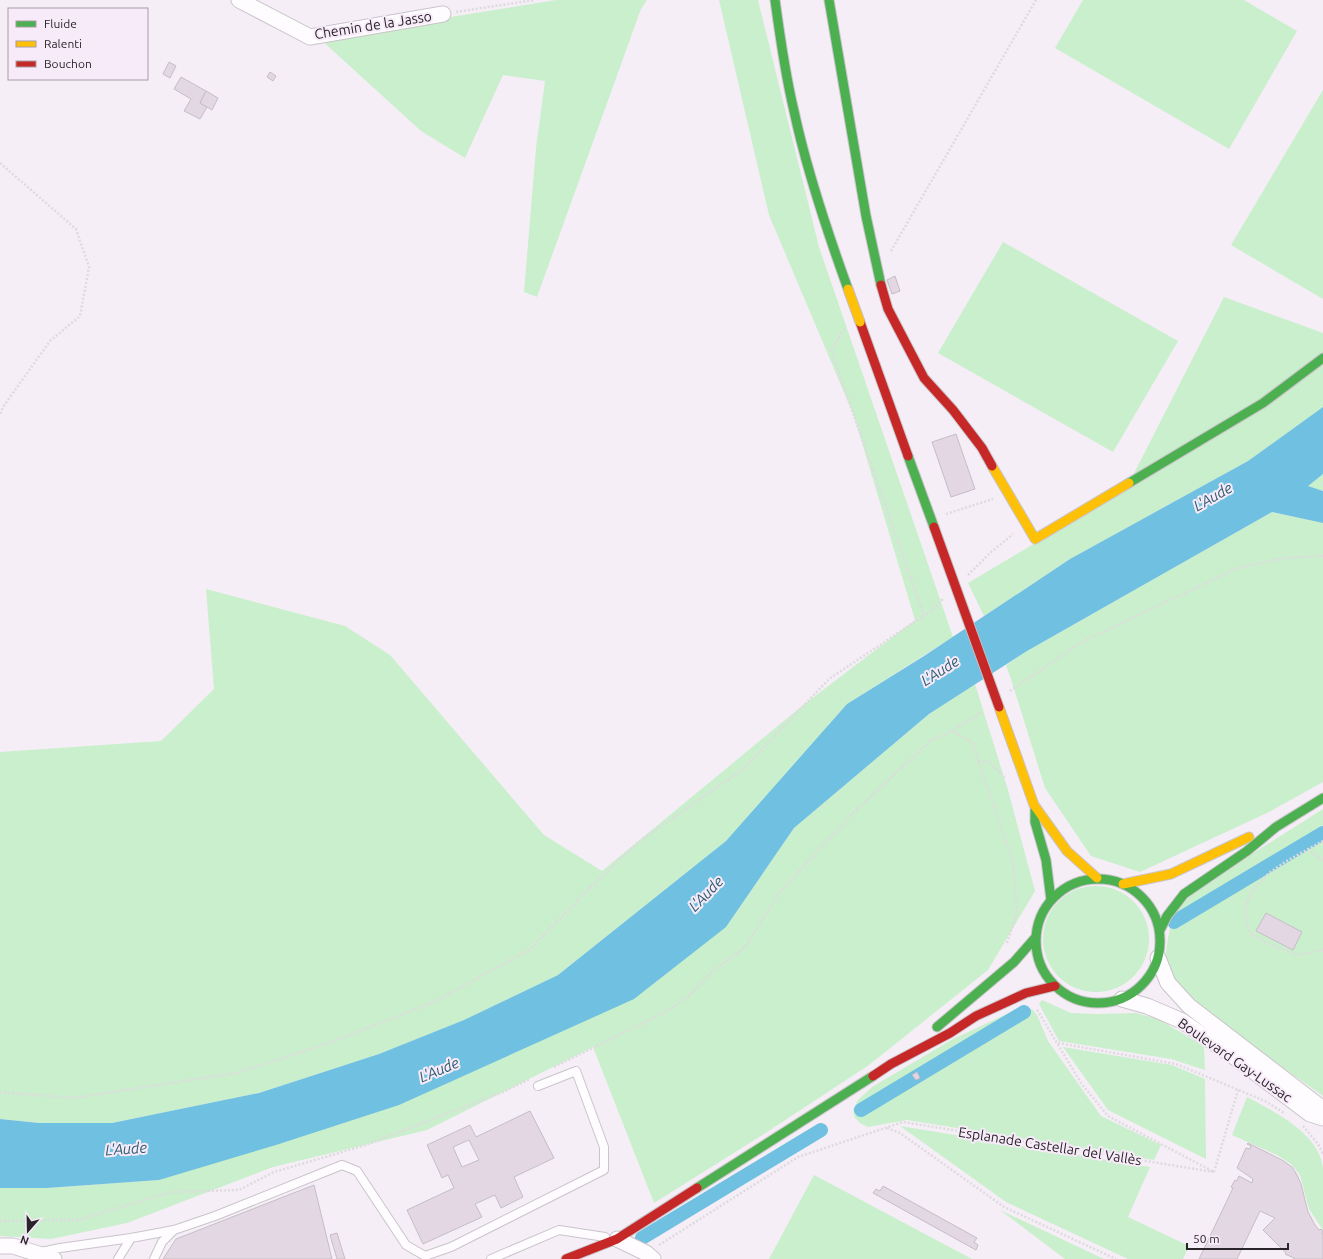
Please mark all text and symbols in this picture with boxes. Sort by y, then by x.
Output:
legend [8,8,148,80]
street label: Chemin de la Jasso [313,8,433,42]
text: Fluide [44,17,77,30]
text: Ralenti [44,37,82,50]
text: Bouchon [44,57,92,70]
water label: L'Aude [1190,479,1236,514]
water label: L'Aude [918,652,962,689]
water label: L'Aude [685,872,727,915]
street label: Boulevard Gay-Lussac [1175,1015,1295,1106]
water label: L'Aude [416,1053,462,1086]
street label: Esplanade Castellar del Vallès [957,1124,1143,1168]
water label: L'Aude [104,1139,148,1158]
north arrow [8,1211,48,1251]
scale bar [1187,1225,1288,1251]
text: 50 m [1193,1232,1220,1245]
text: N [19,1233,30,1247]

